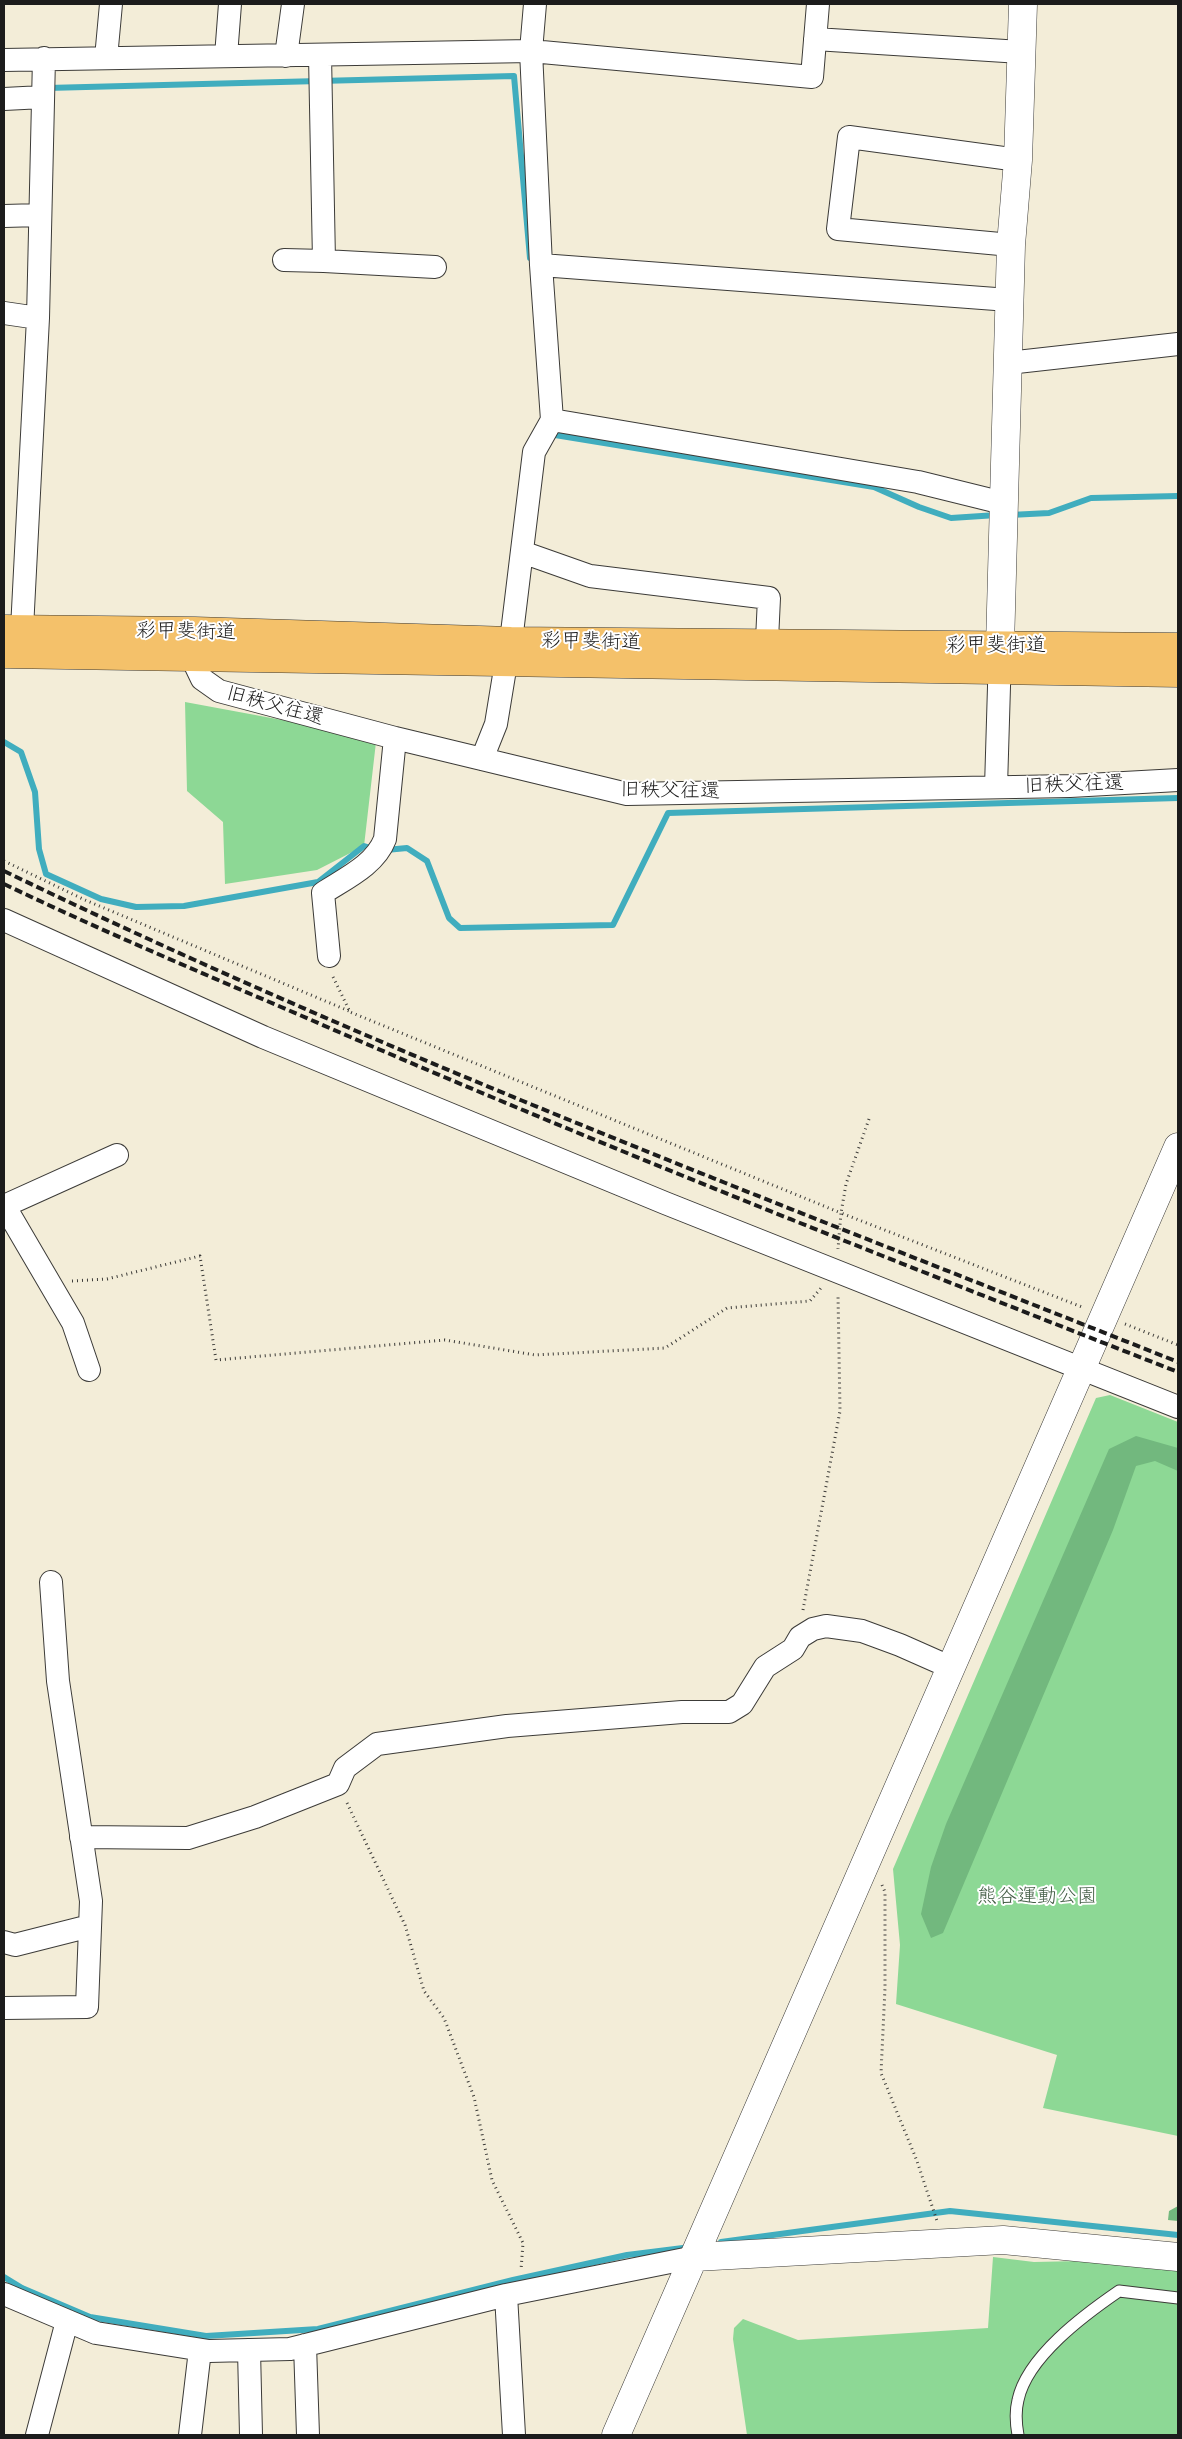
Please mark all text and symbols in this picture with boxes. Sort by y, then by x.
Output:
street label: 彩甲斐街道 [136,619,236,645]
street label: 彩甲斐街道 [541,629,641,655]
street label: 彩甲斐街道 [946,634,1046,658]
street label: 旧秩父往還 [224,681,326,731]
street label: 旧秩父往還 [1024,771,1124,799]
street label: 旧秩父往還 [620,778,720,804]
park label: 熊谷運動公園 [977,1885,1097,1909]

